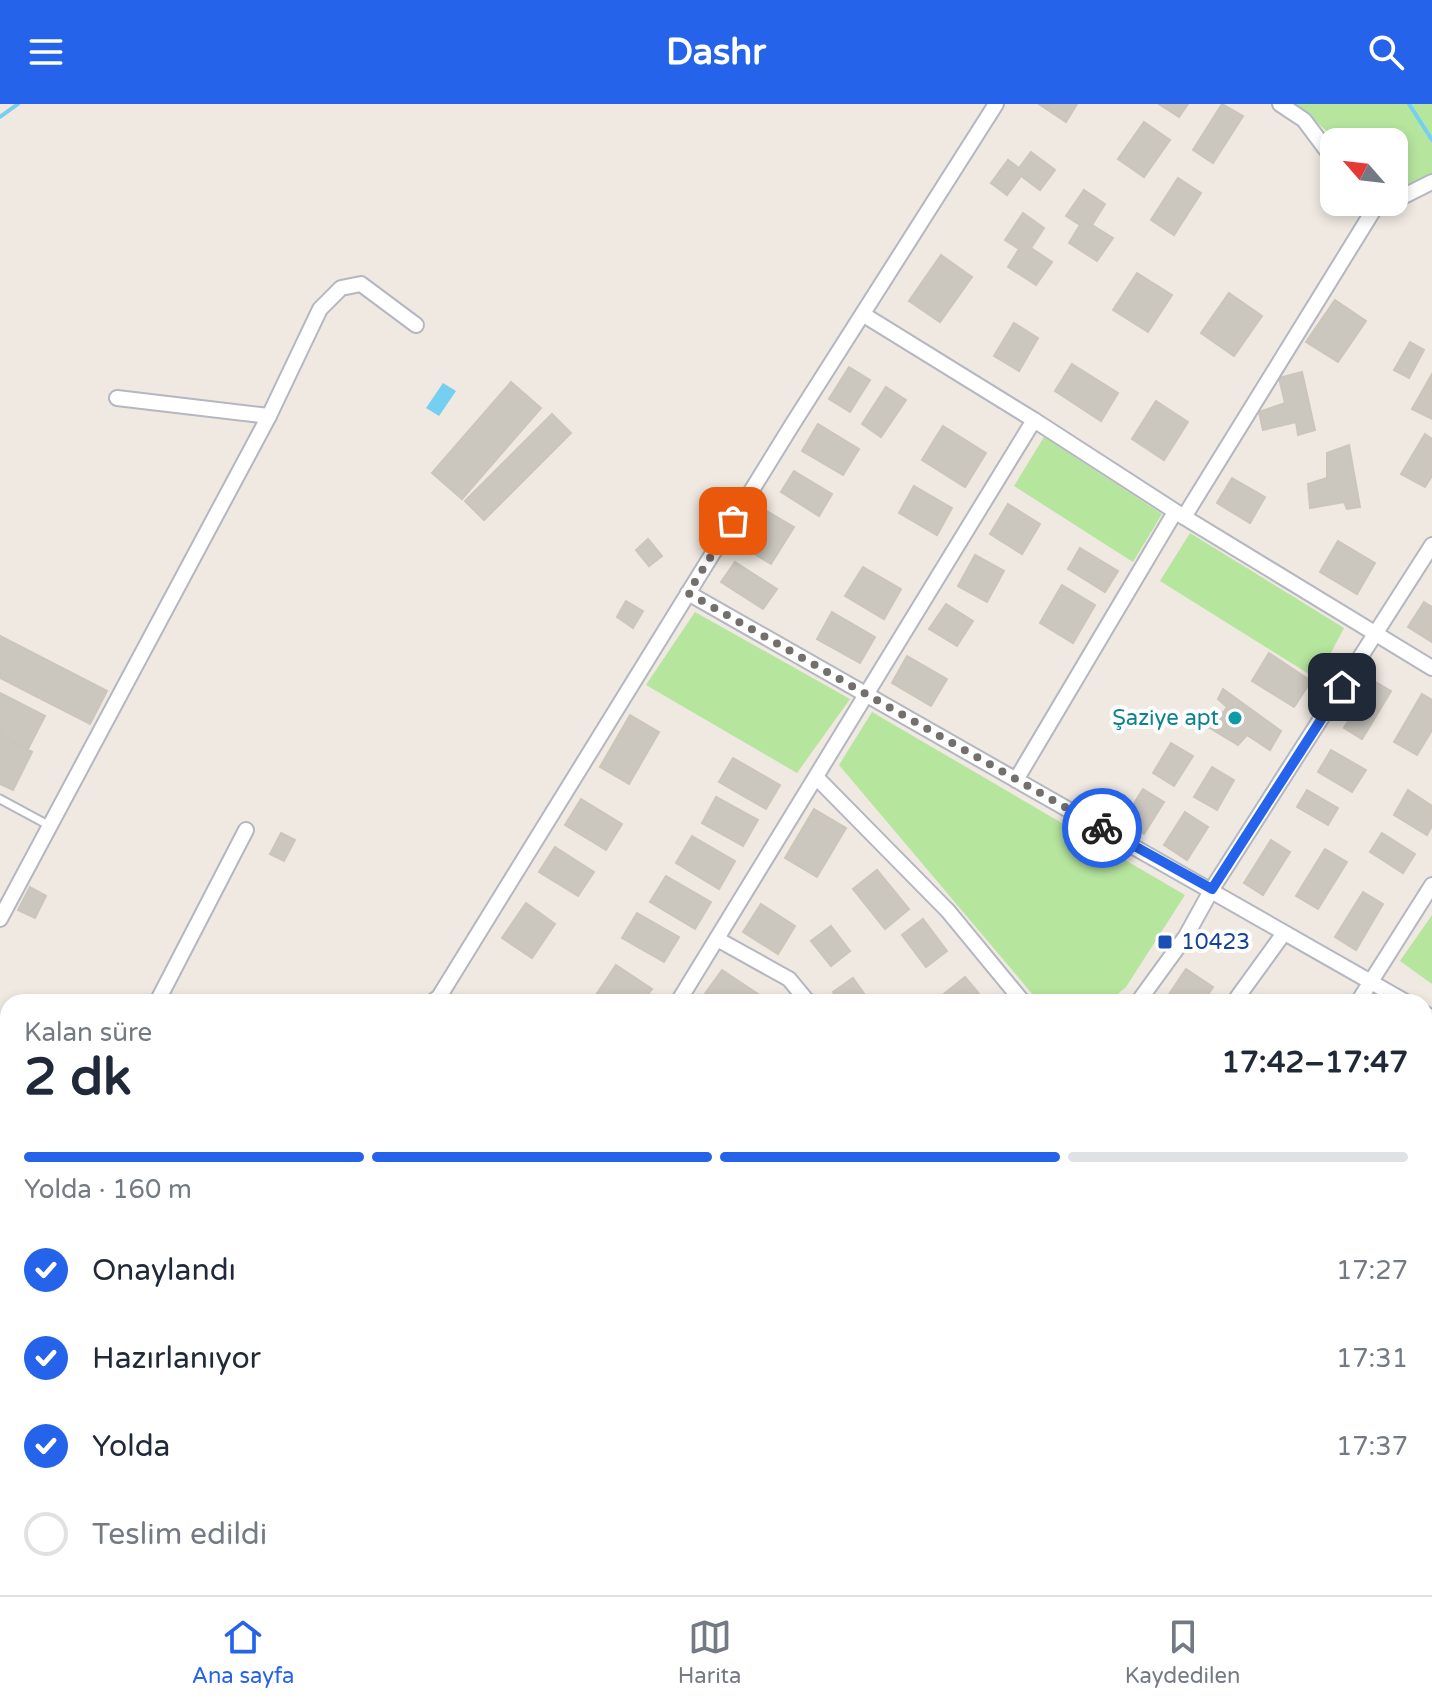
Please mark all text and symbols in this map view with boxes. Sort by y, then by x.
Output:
icon: menu [24,30,68,74]
icon: search [1364,30,1408,74]
text: Dashr [666,31,766,74]
north arrow [1320,128,1408,216]
map controls [1320,128,1408,216]
pin [699,487,767,555]
icon: bag [711,499,755,543]
pin [1308,653,1376,721]
icon: home [1320,665,1364,709]
place label: Şaziye apt [1112,705,1219,731]
marker: Şaziye apt [1226,709,1244,727]
courier [1062,788,1142,868]
icon: bike [1080,806,1124,850]
place label: 10423 [1181,929,1250,955]
marker: 10423 [1156,933,1174,951]
text: Kalan süre [24,1017,152,1048]
text: 17:42–17:47 [1221,1044,1408,1081]
text: 2 dk [24,1046,131,1109]
text: Yolda · 160 m [24,1174,192,1205]
icon: check [24,1248,68,1292]
text: Onaylandı [92,1252,236,1289]
text: 17:27 [1336,1255,1408,1286]
icon: check [24,1336,68,1380]
text: Hazırlanıyor [92,1340,261,1377]
text: 17:31 [1336,1343,1408,1374]
icon: check [24,1424,68,1468]
text: Yolda [92,1428,170,1465]
text: 17:37 [1336,1431,1408,1462]
text: Teslim edildi [92,1516,267,1553]
tab: Ana sayfa [192,1615,294,1689]
tab: Harita [678,1615,741,1689]
tab: Kaydedilen [1125,1615,1240,1689]

